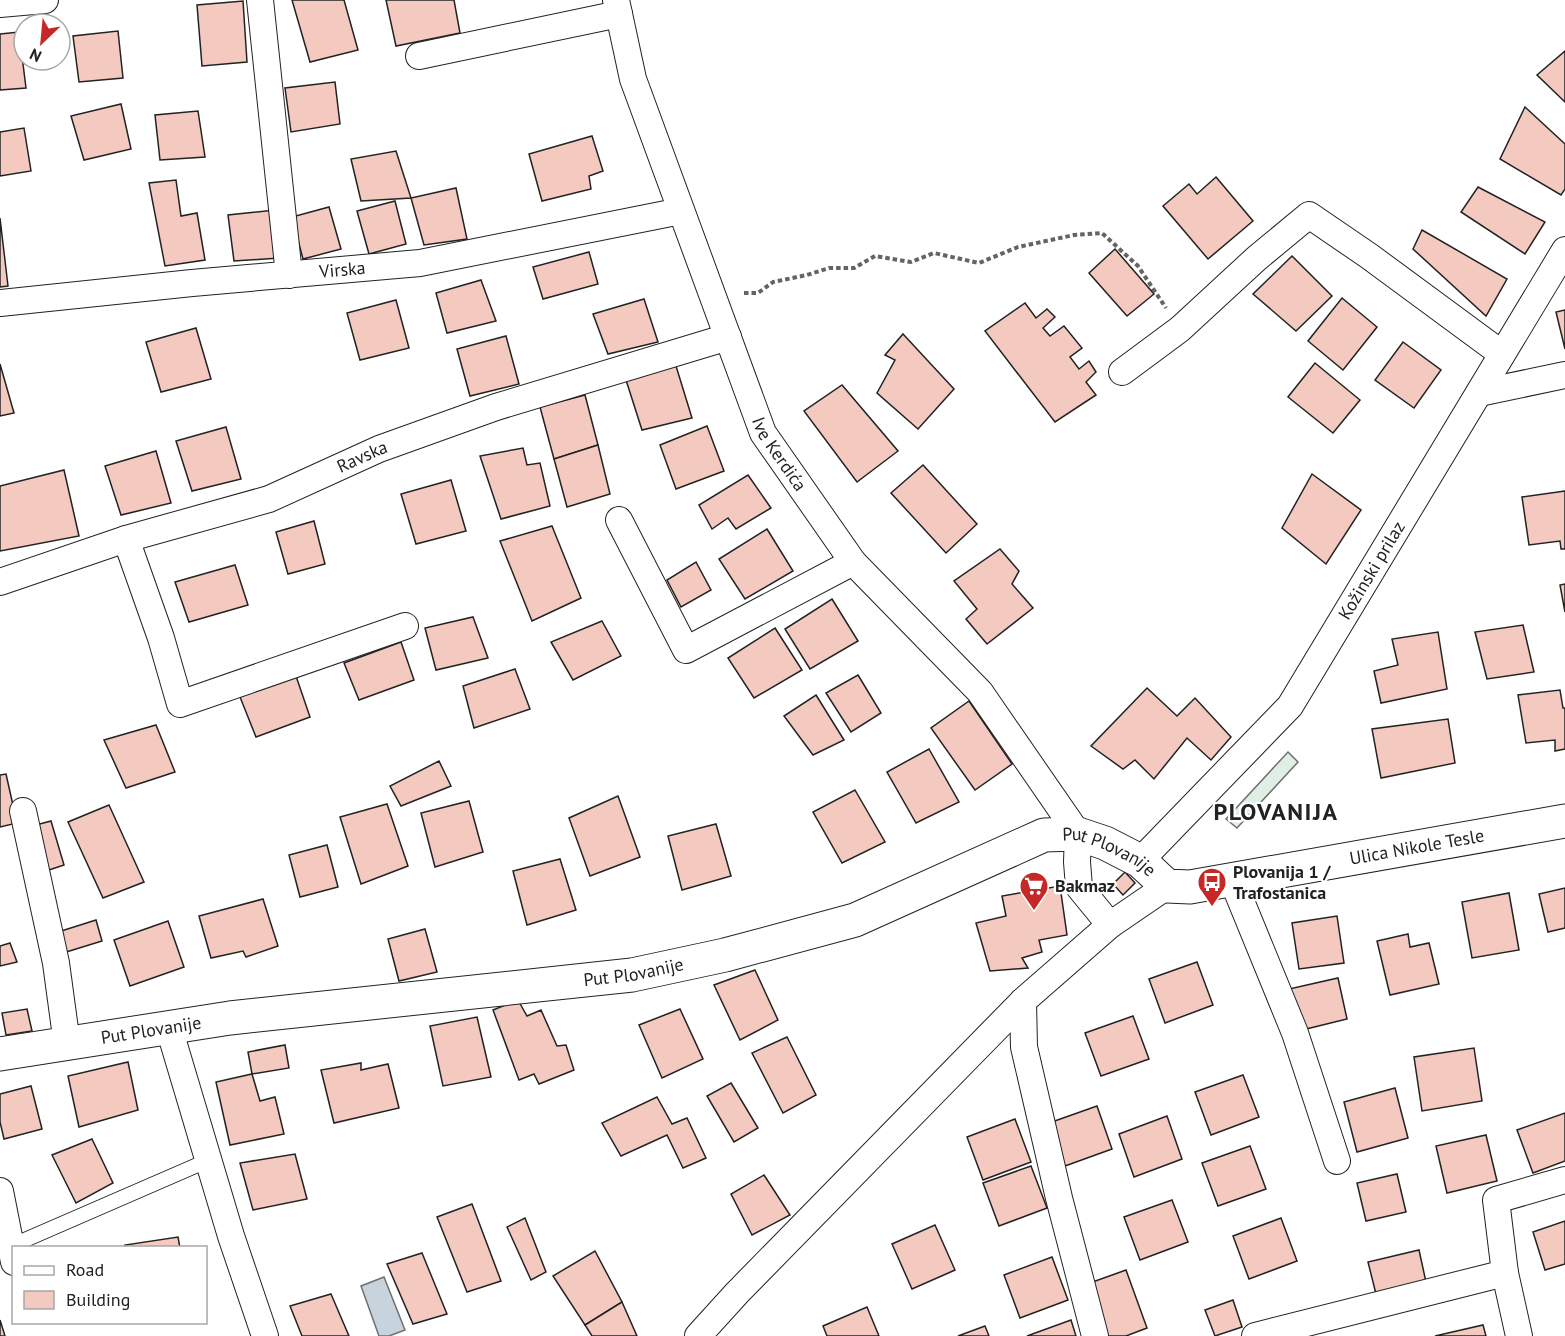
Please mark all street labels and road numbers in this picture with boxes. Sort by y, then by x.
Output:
street label: Virska [317,256,366,283]
street label: Ive Kerdića [747,414,812,495]
street label: Ravska [333,435,390,478]
street label: Kožinski prilaz [1333,517,1410,624]
street label: Put Plovanije [1062,822,1161,881]
street label: Ulica Nikole Tesle [1348,823,1486,870]
street label: Put Plovanije [582,952,686,991]
street label: Put Plovanije [99,1011,203,1049]

